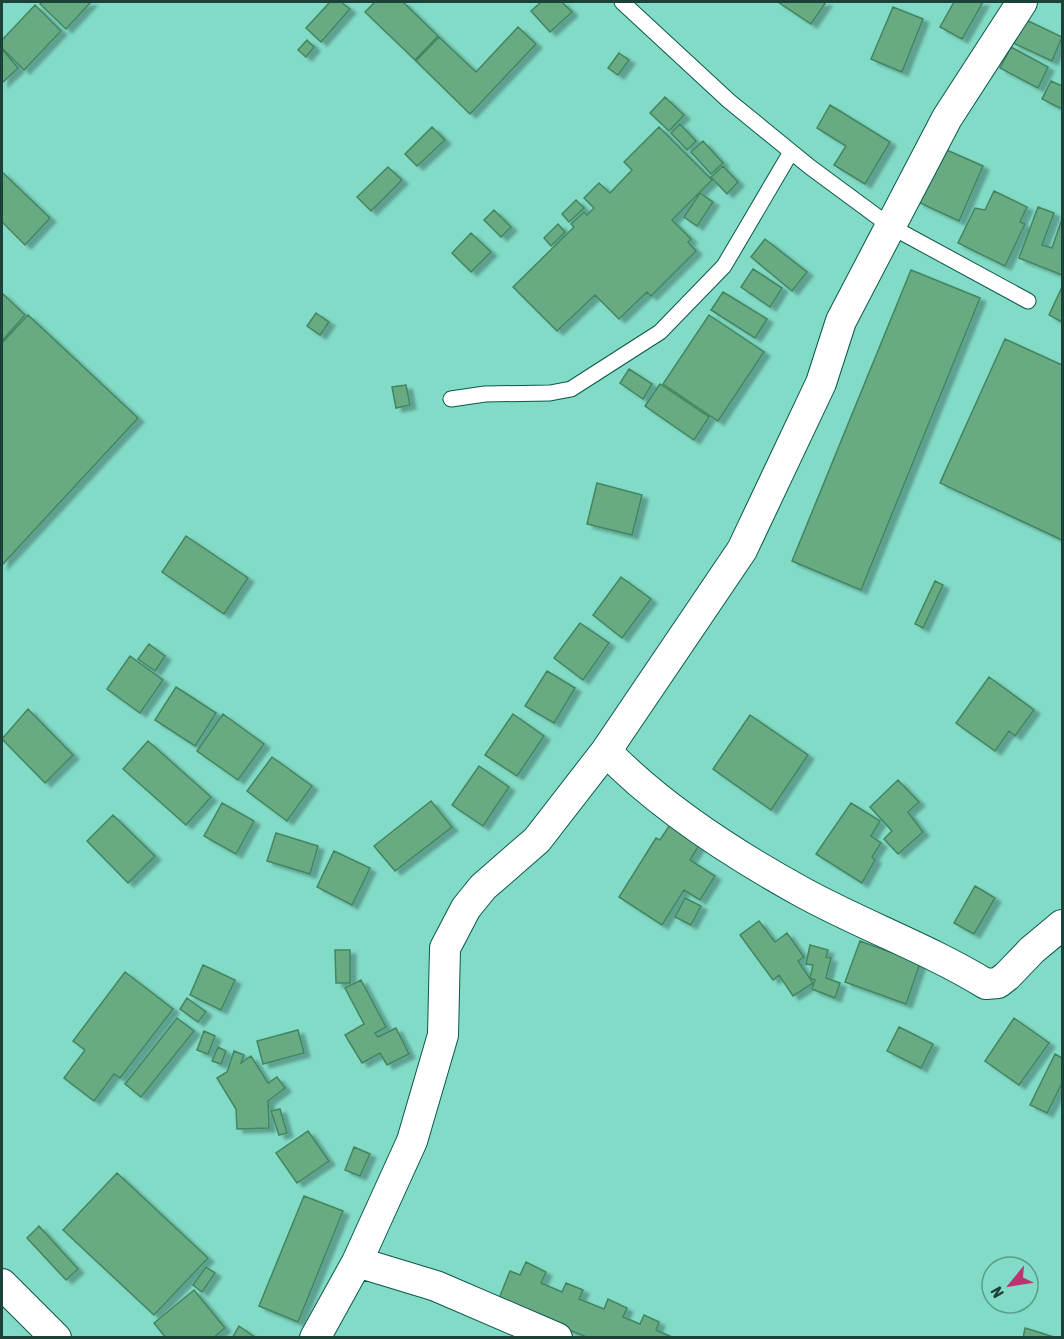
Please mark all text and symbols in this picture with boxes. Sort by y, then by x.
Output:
north arrow [980,1255,1040,1315]
text: N [987,1284,1007,1301]

